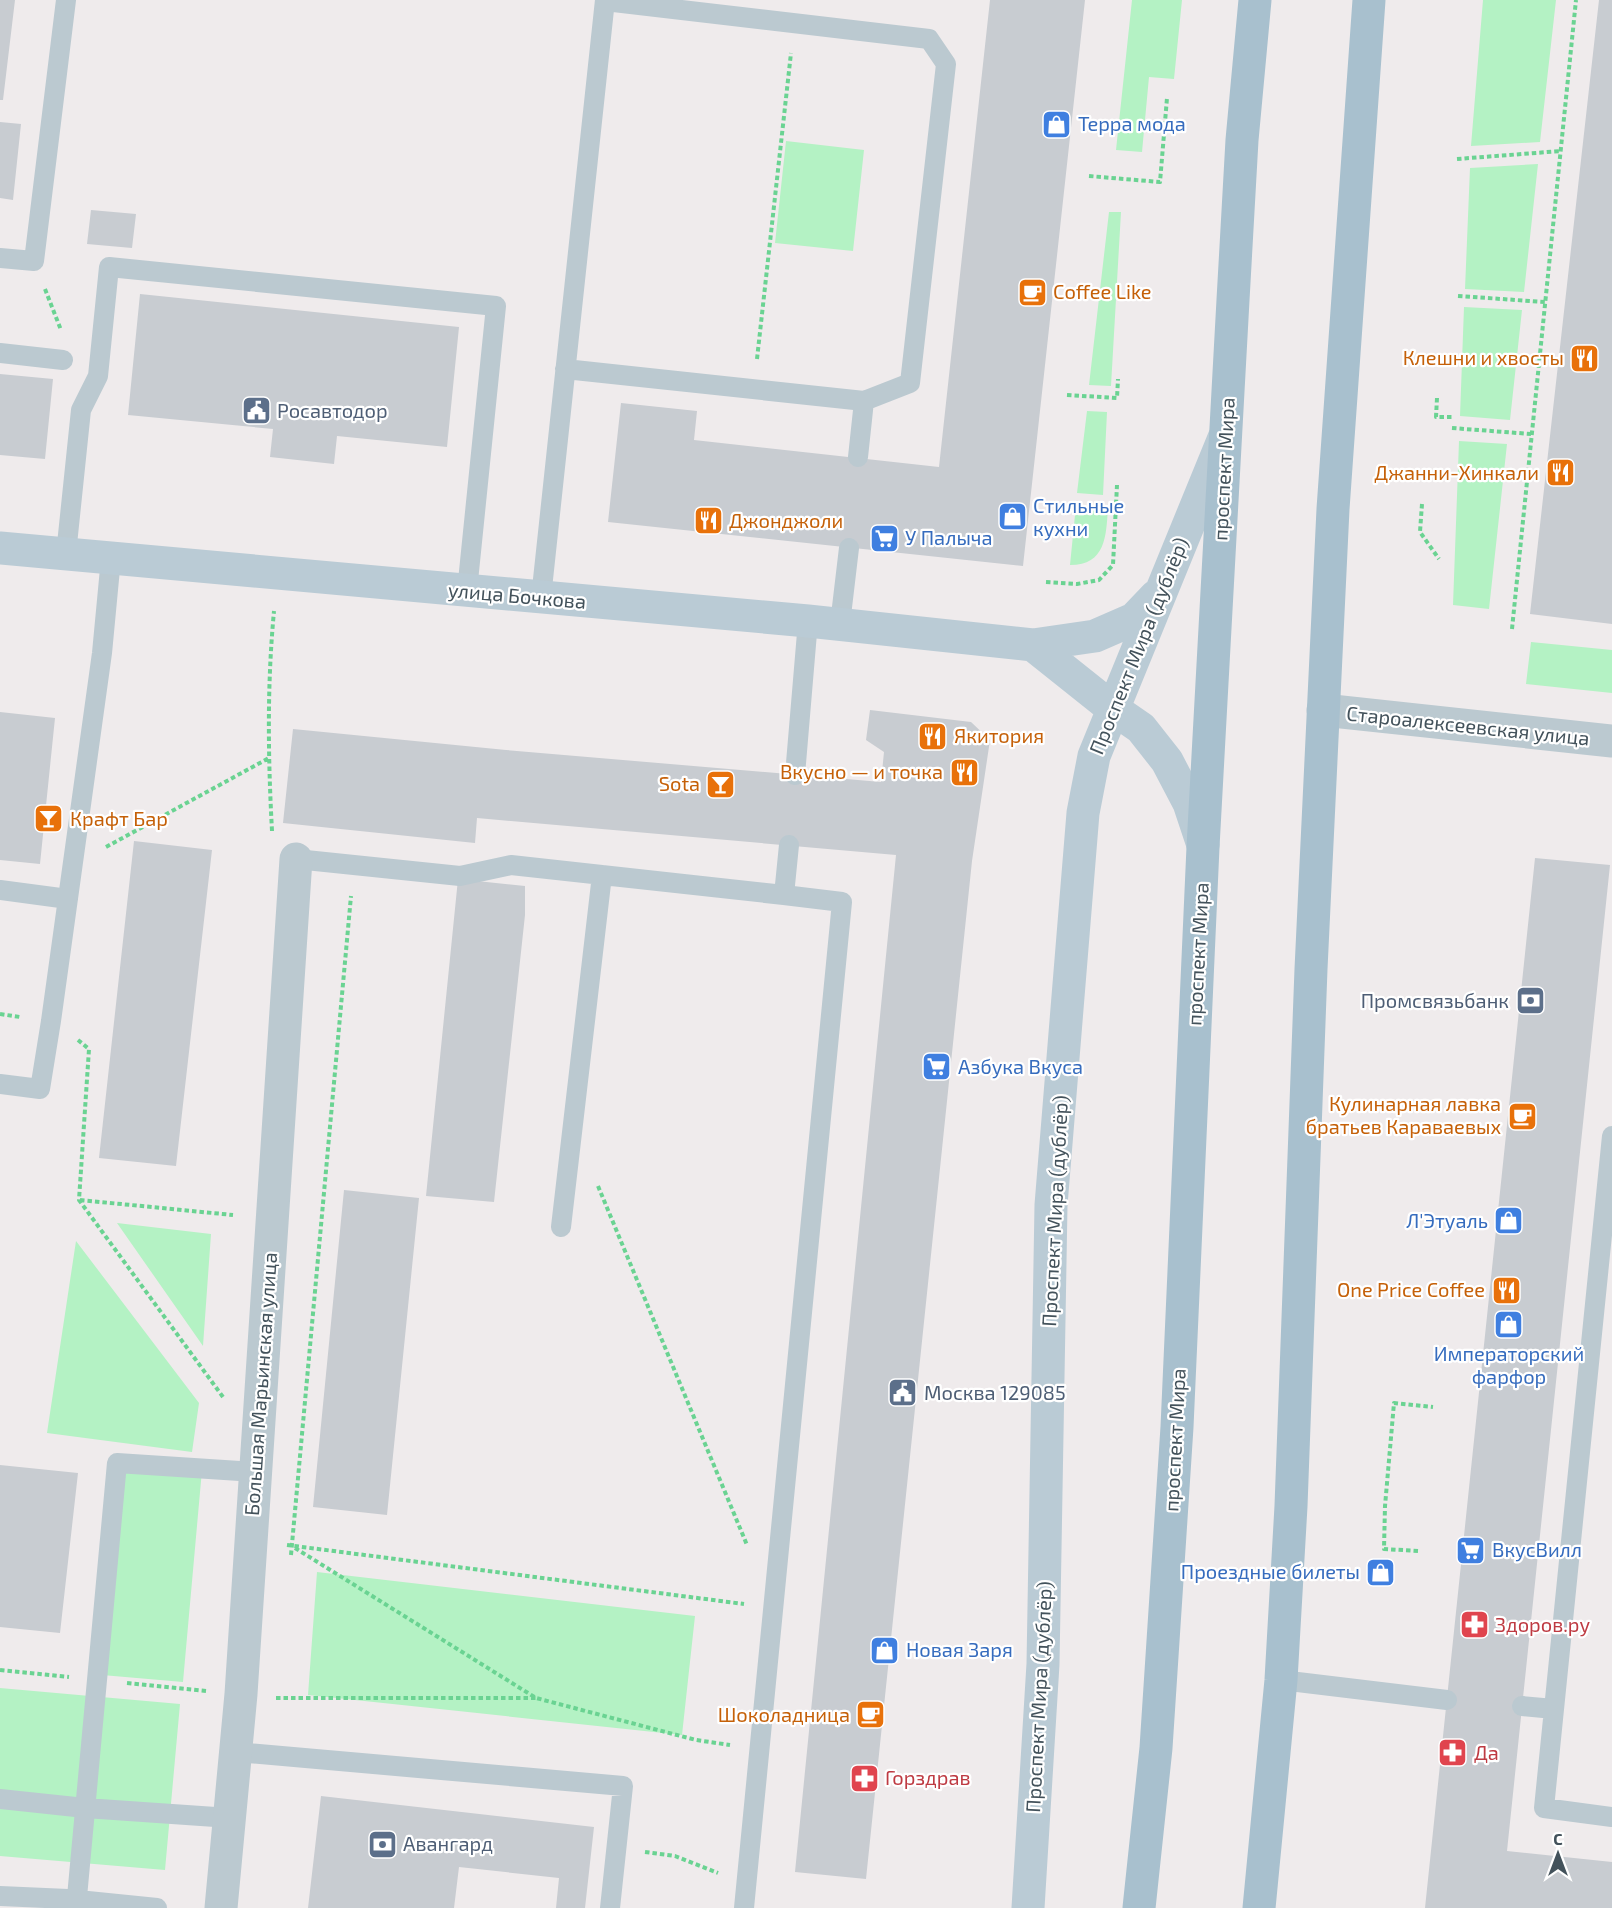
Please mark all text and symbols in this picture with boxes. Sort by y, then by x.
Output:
shop icon: Терра мода [1041,108,1073,140]
place label: Терра мода [1078,111,1186,135]
cafe icon: Coffee Like [1016,276,1048,308]
place label: Coffee Like [1053,279,1152,303]
restaurant icon: Клешни и хвосты [1569,342,1601,374]
place label: Клешни и хвосты [1403,345,1564,369]
public building icon: Росавтодор [240,395,272,427]
street label: проспект Мира [1207,397,1239,541]
place label: Росавтодор [277,398,388,422]
restaurant icon: Джанни-Хинкали [1544,457,1576,489]
place label: Джанни-Хинкали [1374,460,1539,484]
place label: Стильные кухни [1033,493,1124,541]
shop icon: Стильные кухни [996,501,1028,533]
restaurant icon: Джонджоли [692,505,724,537]
place label: Джонджоли [729,508,843,532]
supermarket icon: У Палыча [868,522,900,554]
place label: У Палыча [905,525,992,549]
street label: Проспект Мира (дублёр) [1084,534,1194,758]
street label: улица Бочкова [447,577,587,614]
street label: Староалексеевская улица [1345,700,1591,751]
restaurant icon: Якитория [917,720,949,752]
place label: Якитория [954,723,1044,747]
restaurant icon: Вкусно — и точка [948,756,980,788]
place label: Вкусно — и точка [780,759,943,784]
bar icon: Sota [705,768,737,800]
place label: Sota [659,771,700,795]
bar icon: Крафт Бар [33,803,65,835]
place label: Крафт Бар [70,806,168,830]
street label: проспект Мира [1181,882,1213,1026]
bank icon: Промсвязьбанк [1514,985,1546,1017]
place label: Промсвязьбанк [1361,988,1509,1012]
supermarket icon: Азбука Вкуса [921,1051,953,1083]
place label: Азбука Вкуса [958,1054,1083,1079]
place label: Кулинарная лавка братьев Караваевых [1306,1091,1501,1138]
street label: Проспект Мира (дублёр) [1036,1095,1073,1327]
cafe icon: Кулинарная лавка братьев Караваевых [1506,1100,1538,1132]
shop icon: Л'Этуаль [1493,1205,1525,1237]
place label: Л'Этуаль [1406,1208,1488,1233]
street label: Большая Марьинская улица [239,1251,282,1517]
restaurant icon: One Price Coffee [1490,1274,1522,1306]
place label: One Price Coffee [1337,1277,1485,1301]
shop icon: Императорский фарфор [1493,1308,1525,1340]
place label: Императорский фарфор [1434,1341,1584,1388]
street label: проспект Мира [1158,1368,1190,1512]
public building icon: Москва 129085 [887,1377,919,1409]
place label: Москва 129085 [924,1380,1066,1404]
supermarket icon: ВкусВилл [1455,1534,1487,1566]
place label: ВкусВилл [1492,1537,1582,1562]
shop icon: Проездные билеты [1365,1556,1397,1588]
place label: Проездные билеты [1181,1559,1360,1583]
street label: Проспект Мира (дублёр) [1020,1581,1057,1813]
pharmacy icon: Здоров.ру [1458,1609,1490,1641]
place label: Здоров.ру [1495,1612,1590,1637]
shop icon: Новая Заря [869,1634,901,1666]
place label: Новая Заря [906,1637,1013,1661]
cafe icon: Шоколадница [855,1699,887,1731]
place label: Шоколадница [718,1702,850,1726]
pharmacy icon: Да [1437,1737,1469,1769]
place label: Да [1474,1740,1499,1764]
pharmacy icon: Горздрав [848,1762,880,1794]
place label: Горздрав [885,1765,971,1789]
north arrow [1528,1824,1588,1884]
bank icon: Авангард [366,1828,398,1860]
text: С [1553,1829,1563,1848]
place label: Авангард [403,1831,493,1855]

